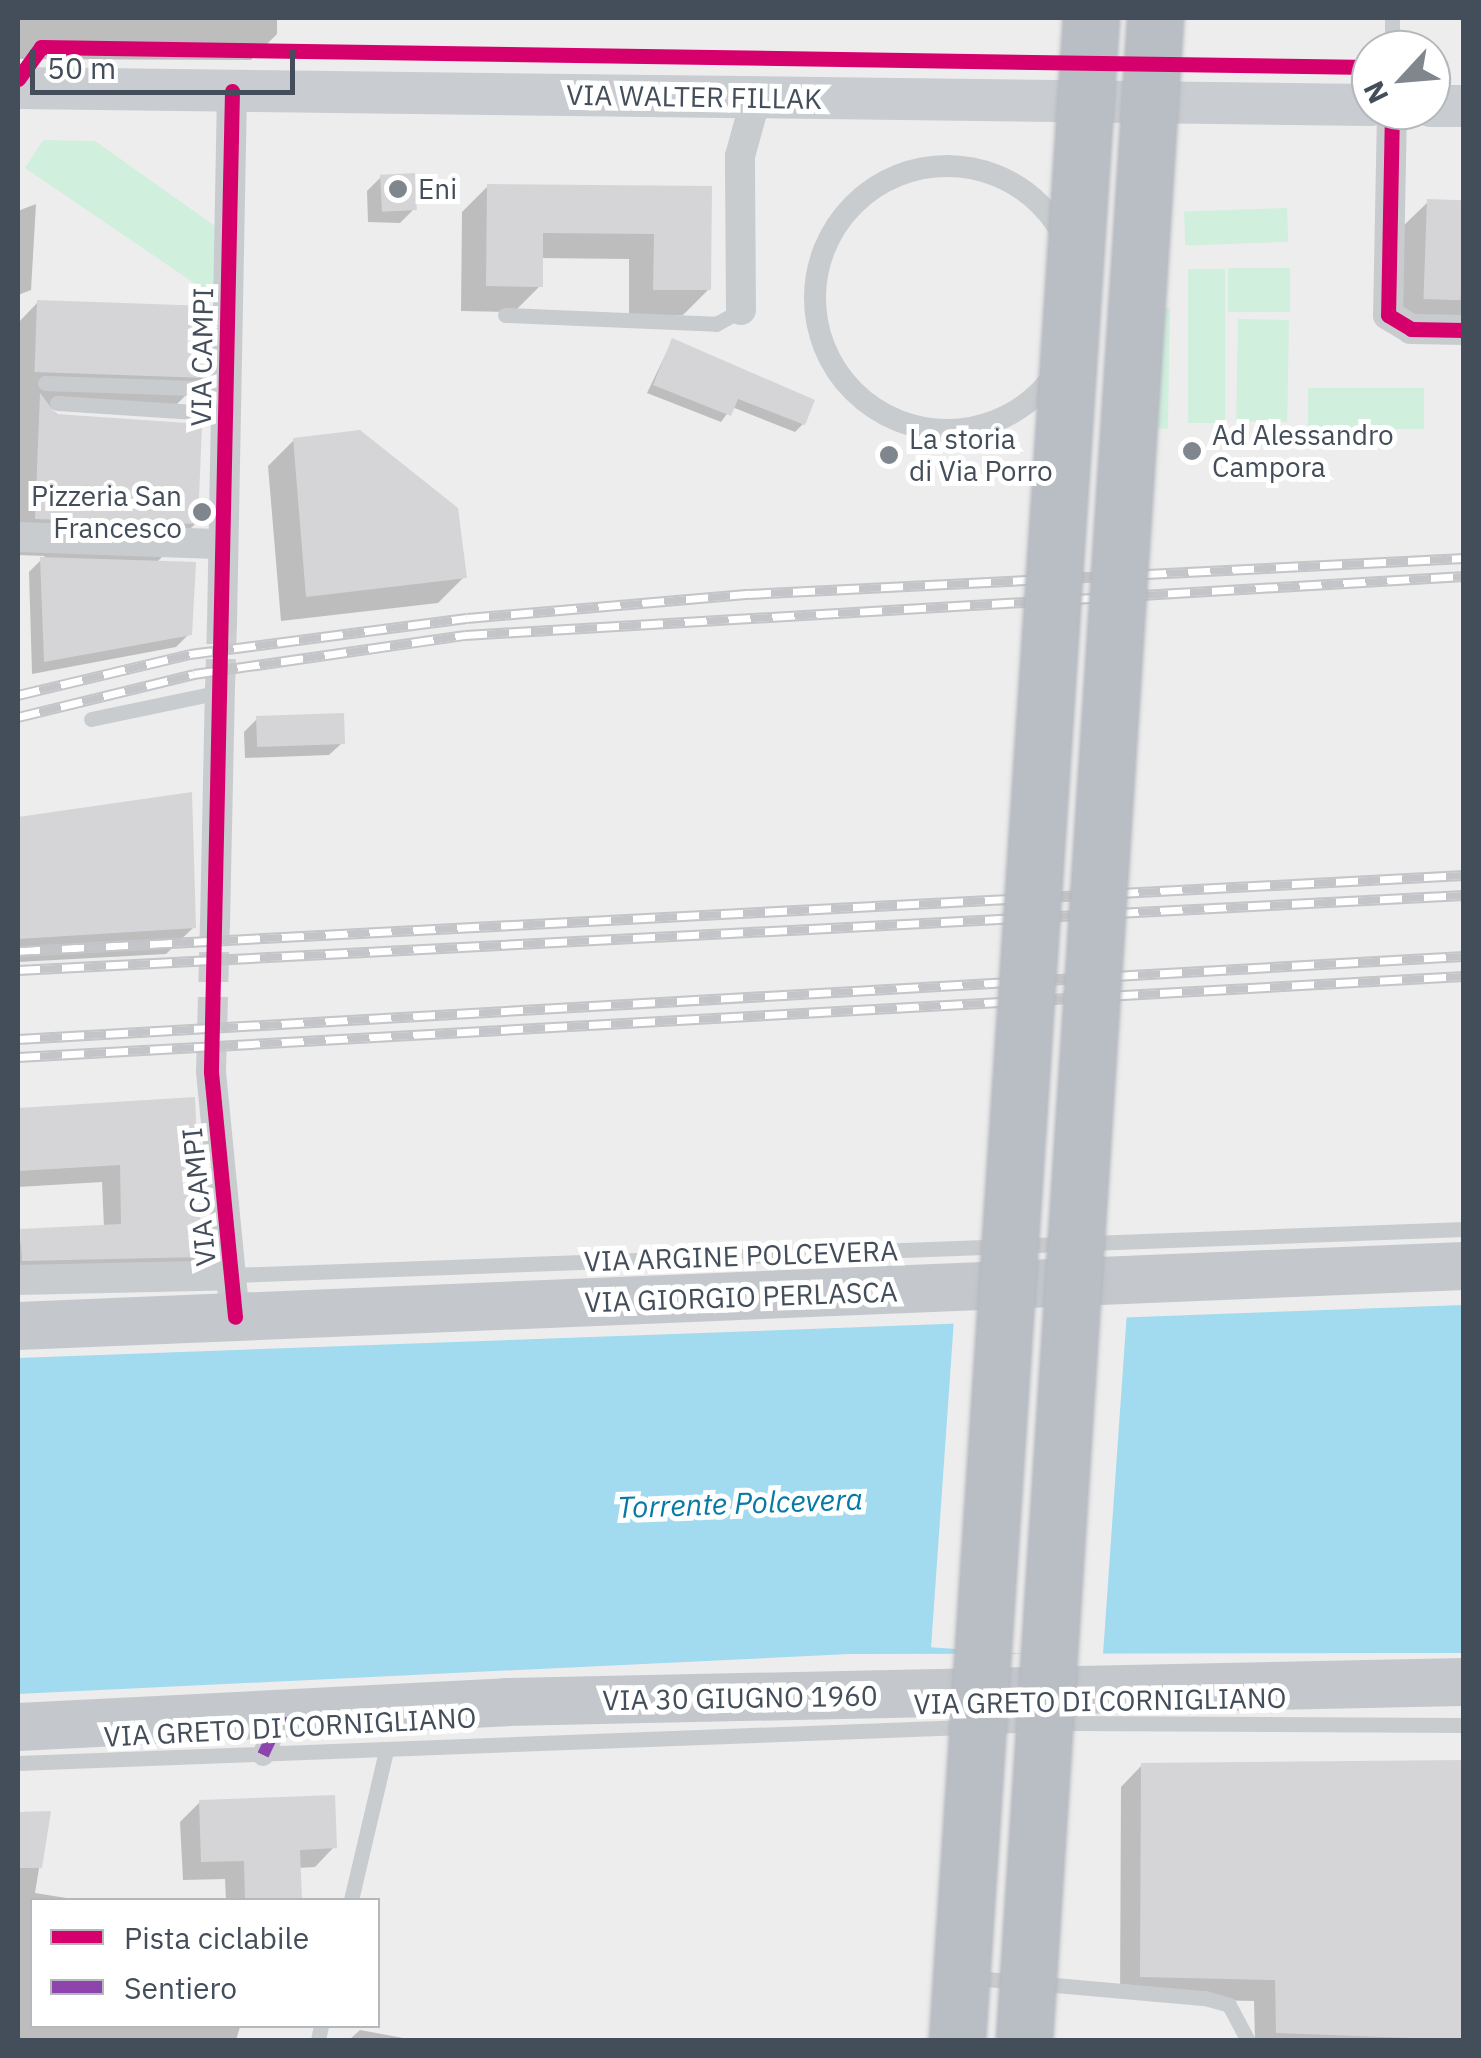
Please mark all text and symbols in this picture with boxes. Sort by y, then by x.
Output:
scale bar [35,30,300,92]
north arrow [1351,30,1451,130]
text: 50 m [47,48,116,87]
text: N [1354,75,1396,110]
street label: VIA WALTER FILLAK [566,78,822,116]
place label: Eni [418,172,457,206]
marker: Eni [387,178,409,200]
street label: VIA CAMPI [184,287,220,427]
place label: Ad Alessandro Campora [1212,418,1394,484]
place label: La storia di Via Porro [909,422,1053,488]
marker: Ad Alessandro Campora [1181,440,1203,462]
marker: La storia di Via Porro [878,444,900,466]
place label: Pizzeria San Francesco [31,479,182,545]
marker: Pizzeria San Francesco [191,501,213,523]
street label: VIA CAMPI [175,1126,223,1268]
street label: VIA ARGINE POLCEVERA [583,1234,899,1278]
street label: VIA GIORGIO PERLASCA [584,1275,898,1319]
water label: Torrente Polcevera [616,1481,864,1525]
street label: VIA 30 GIUGNO 1960 [602,1679,878,1717]
street label: VIA GRETO DI CORNIGLIANO [913,1681,1287,1721]
street label: VIA GRETO DI CORNIGLIANO [103,1700,477,1754]
legend [30,1898,380,2028]
text: Pista ciclabile [124,1918,309,1957]
text: Sentiero [124,1968,237,2007]

